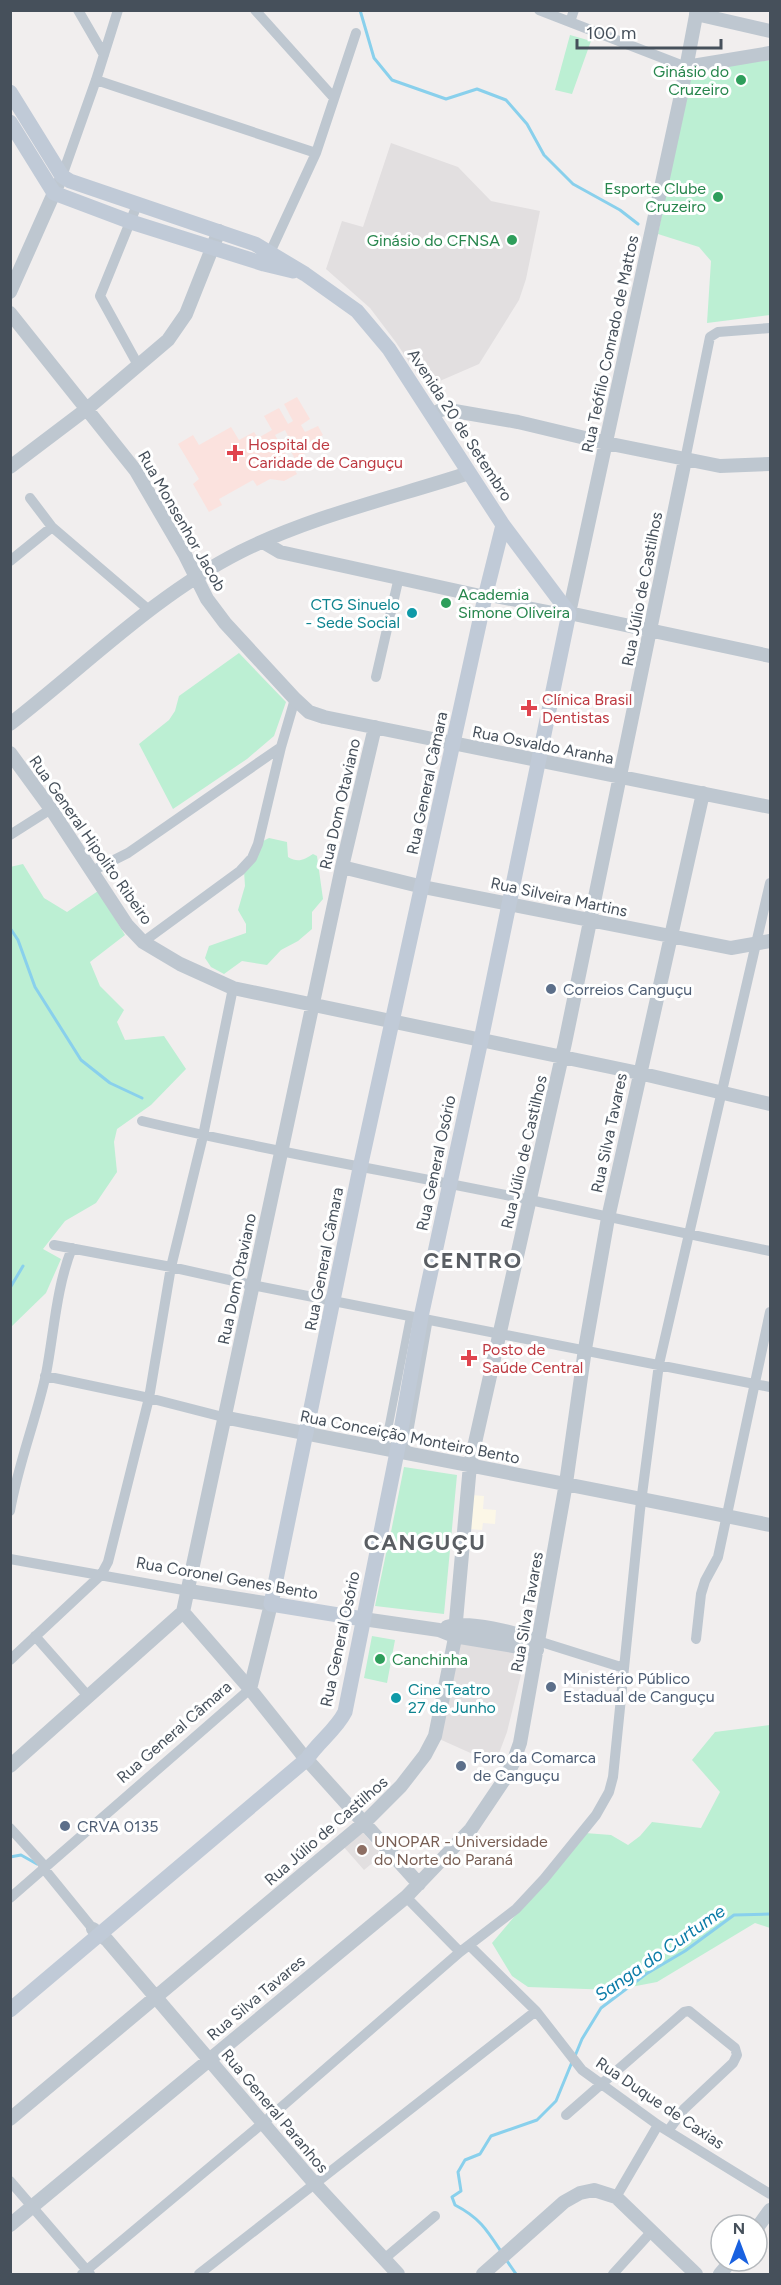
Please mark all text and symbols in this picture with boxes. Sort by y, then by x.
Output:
scale bar [577,12,721,50]
text: 100 m [586,22,636,44]
place label: Ginásio do Cruzeiro [653,62,729,99]
marker: Ginásio do Cruzeiro [734,73,748,87]
place label: Esporte Clube Cruzeiro [604,179,706,216]
marker: Esporte Clube Cruzeiro [711,190,725,204]
place label: Ginásio do CFNSA [367,231,500,250]
marker: Ginásio do CFNSA [505,233,519,247]
street label: Rua Teófilo Conrado de Mattos [578,234,642,454]
street label: Avenida 20 de Setembro [404,345,516,505]
place label: Hospital de Caridade de Canguçu [248,435,403,472]
marker: Hospital de Caridade de Canguçu [226,444,244,462]
street label: Rua Monsenhor Jacob [134,447,230,595]
street label: Rua Júlio de Castilhos [618,510,666,668]
place label: Academia Simone Oliveira [458,585,570,622]
place label: CTG Sinuelo - Sede Social [306,595,400,632]
marker: Academia Simone Oliveira [439,596,453,610]
marker: CTG Sinuelo - Sede Social [405,606,419,620]
place label: Clínica Brasil Dentistas [542,690,632,727]
marker: Clínica Brasil Dentistas [520,699,538,717]
street label: Rua General Câmara [403,710,451,856]
street label: Rua Osvaldo Aranha [471,722,615,768]
street label: Rua Dom Otaviano [316,737,364,871]
street label: Rua General Hipolito Ribeiro [25,752,157,928]
street label: Rua Silveira Martins [489,873,629,921]
place label: Correios Canguçu [563,980,692,999]
marker: Correios Canguçu [544,982,558,996]
street label: Rua Silva Tavares [587,1071,631,1195]
street label: Rua Júlio de Castilhos [497,1073,551,1231]
street label: Rua General Osório [412,1093,460,1233]
street label: Rua General Câmara [301,1186,347,1332]
street label: Rua Dom Otaviano [214,1212,260,1346]
district label: CENTRO [423,1247,523,1274]
place label: Posto de Saúde Central [482,1340,583,1377]
marker: Posto de Saúde Central [460,1349,478,1367]
street label: Rua Conceição Monteiro Bento [298,1406,522,1468]
district label: CANGUÇU [364,1529,486,1556]
street label: Rua Silva Tavares [507,1550,547,1674]
street label: Rua Coronel Genes Bento [135,1553,319,1603]
street label: Rua General Osório [316,1569,364,1709]
place label: Canchinha [392,1650,468,1669]
marker: Canchinha [373,1652,387,1666]
place label: Ministério Público Estadual de Canguçu [563,1669,715,1706]
street label: Rua General Câmara [113,1677,235,1787]
place label: Cine Teatro 27 de Junho [408,1680,496,1717]
marker: Ministério Público Estadual de Canguçu [544,1680,558,1694]
marker: Cine Teatro 27 de Junho [389,1691,403,1705]
place label: Foro da Comarca de Canguçu [473,1748,596,1785]
marker: Foro da Comarca de Canguçu [454,1759,468,1773]
street label: Rua Júlio de Castilhos [261,1772,391,1890]
place label: CRVA 0135 [77,1817,159,1836]
marker: CRVA 0135 [58,1819,72,1833]
place label: UNOPAR - Universidade do Norte do Paraná [374,1832,548,1869]
marker: UNOPAR - Universidade do Norte do Paraná [355,1843,369,1857]
water label: Sanga do Curtume [591,1900,730,2006]
street label: Rua Silva Tavares [203,1951,309,2045]
street label: Rua General Paranhos [218,2045,332,2177]
street label: Rua Duque de Caxias [592,2053,728,2153]
north arrow [709,2213,769,2273]
text: N [733,2219,745,2238]

